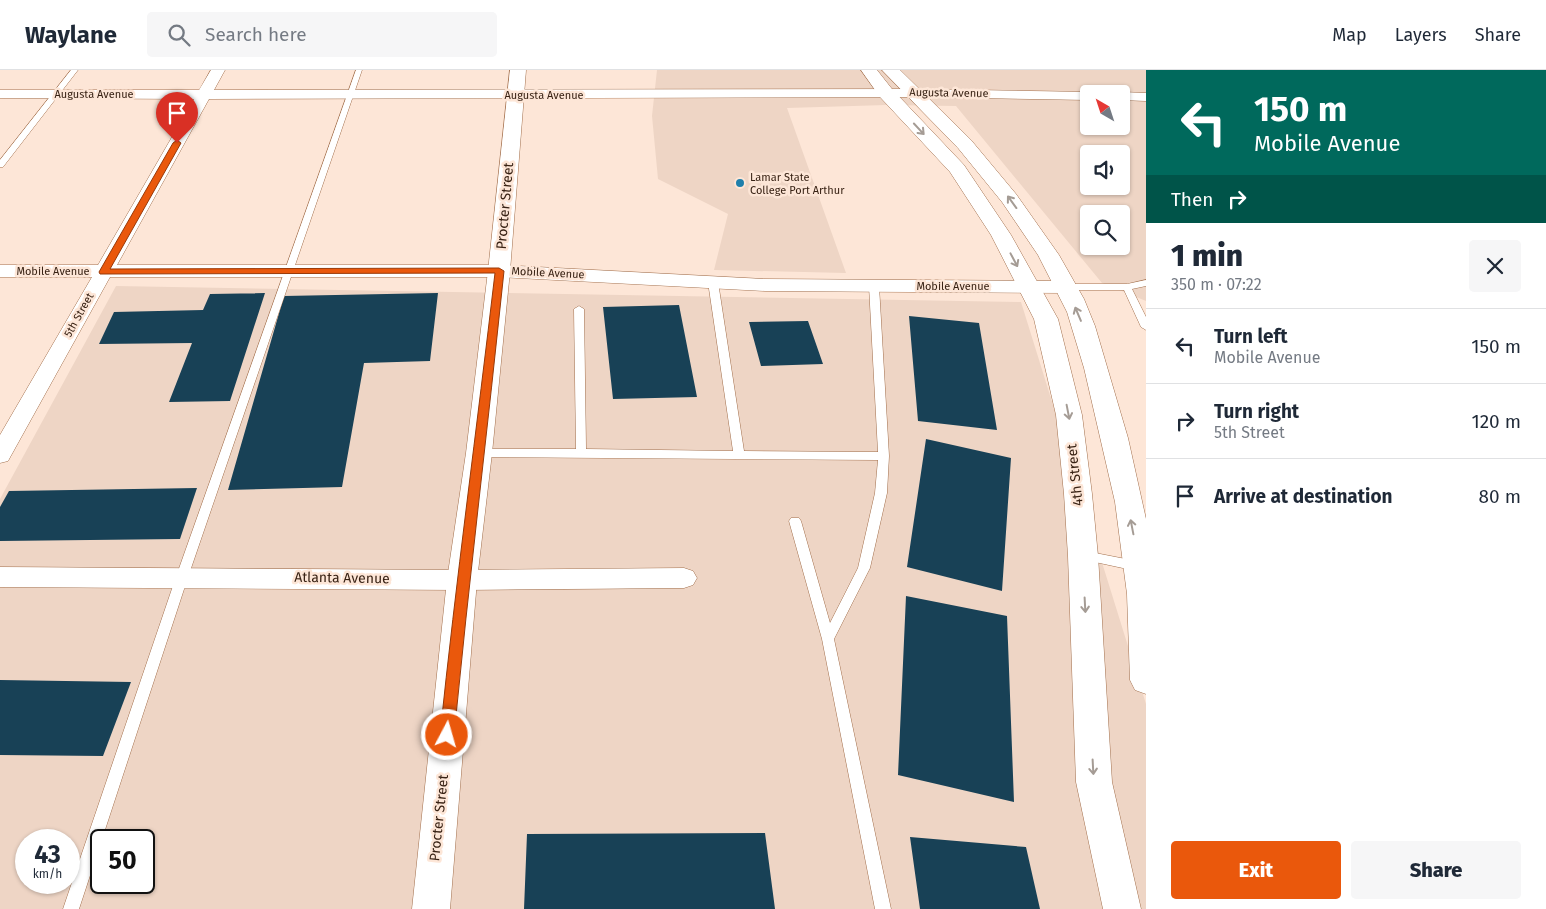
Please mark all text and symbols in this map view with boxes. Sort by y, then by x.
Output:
search box [147,12,497,57]
text: Waylane [25,21,117,49]
icon: search [165,21,193,49]
text: Search here [205,23,307,46]
text: Map [1332,24,1367,46]
text: Layers [1395,24,1447,46]
text: Share [1475,24,1521,46]
north arrow [1080,85,1130,135]
map controls [1080,85,1130,255]
street label: Augusta Avenue [909,86,989,100]
street label: Augusta Avenue [54,88,134,101]
text: 150 m [1254,88,1347,130]
street label: Augusta Avenue [504,89,584,102]
icon: left [1171,90,1236,155]
pin [156,92,198,143]
icon: arrive [163,99,191,127]
one-way arrow [913,122,925,135]
text: Mobile Avenue [1254,130,1400,157]
button: sound [1080,145,1130,195]
street label: Procter Street [493,161,517,250]
place label: Lamar State College Port Arthur [750,171,845,197]
marker: Lamar State College Port Arthur [734,177,746,189]
icon: right [1223,185,1251,213]
text: Then [1171,188,1213,211]
one-way arrow [1006,196,1017,209]
button: search [1080,205,1130,255]
text: 1 min [1171,238,1243,274]
button: close [1469,240,1521,292]
one-way arrow [1010,252,1019,267]
street label: Mobile Avenue [16,265,90,278]
street label: Mobile Avenue [511,265,585,281]
text: 350 m · 07:22 [1171,275,1262,294]
street label: Mobile Avenue [916,280,990,293]
street label: 5th Street [62,291,96,339]
one-way arrow [1073,307,1083,322]
text: Turn left [1214,325,1288,348]
icon: left [1171,332,1199,360]
text: 150 m [1471,335,1521,358]
text: Mobile Avenue [1214,348,1320,367]
text: Turn right [1214,400,1299,423]
one-way arrow [1063,403,1073,419]
icon: right [1171,407,1199,435]
text: 120 m [1471,410,1521,433]
text: 5th Street [1214,423,1285,442]
street label: 4th Street [1063,442,1087,507]
icon: arrive [1171,482,1199,510]
text: Arrive at destination [1214,485,1393,508]
text: 80 m [1479,485,1521,508]
one-way arrow [1126,519,1136,535]
street label: Atlanta Avenue [294,569,390,587]
one-way arrow [1081,597,1090,613]
position arrow [420,708,472,760]
one-way arrow [1089,759,1098,775]
street label: Procter Street [426,773,452,862]
speed limit sign: 50 [90,829,155,894]
text: 43 [34,840,61,870]
button: Exit [1171,841,1341,899]
button: Share [1351,841,1521,899]
text: km/h [33,867,62,881]

